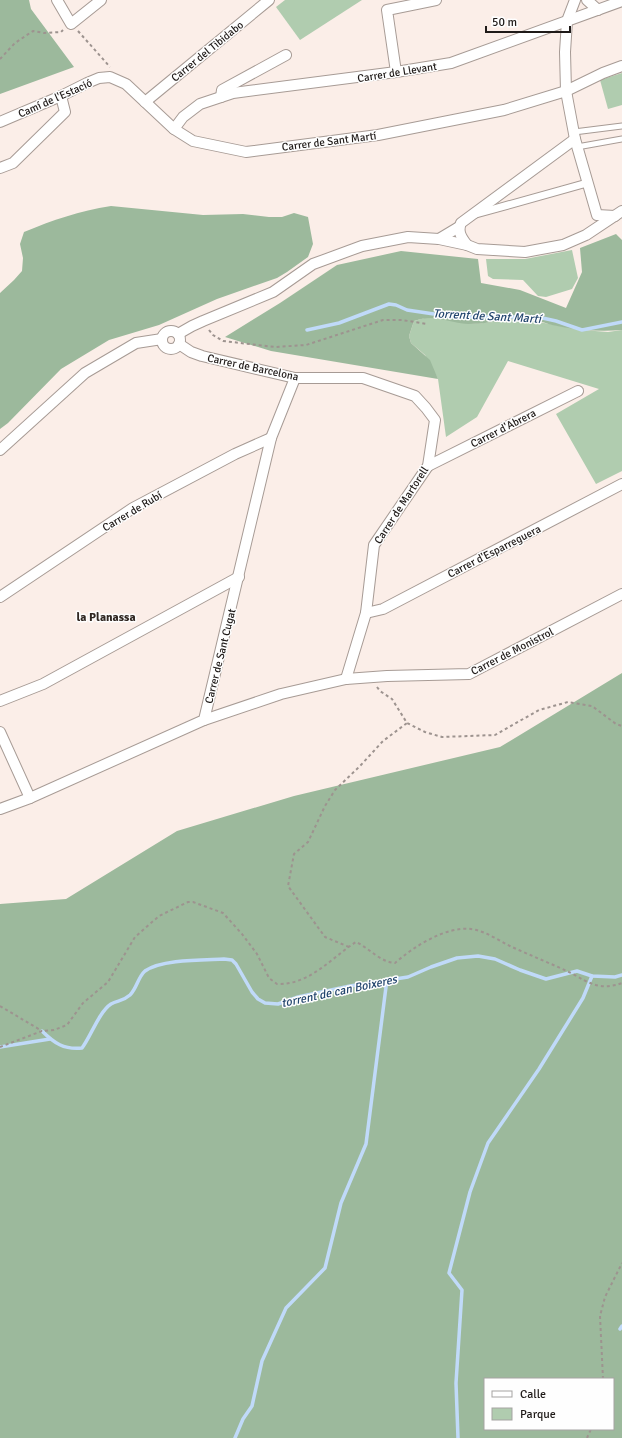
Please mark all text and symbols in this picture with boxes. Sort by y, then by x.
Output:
scale bar [486,8,570,34]
text: 50 m [492,15,517,30]
street label: Carrer del Tibidabo [169,18,246,84]
street label: Carrer de Llevant [356,60,438,85]
street label: Camí de l'Estació [16,76,94,121]
street label: Carrer de Sant Martí [281,129,377,154]
water label: Torrent de Sant Martí [433,306,544,327]
street label: Carrer de Barcelona [206,351,300,384]
street label: Carrer d'Abrera [468,406,538,450]
street label: Carrer de Martorell [372,464,431,546]
street label: Carrer de Rubí [100,489,164,534]
street label: Carrer d'Esparreguera [445,522,543,581]
street label: Carrer de Sant Cugat [202,607,239,705]
district label: la Planassa [76,610,136,625]
street label: Carrer de Monistrol [469,625,556,678]
water label: torrent de can Boixeres [280,972,400,1011]
legend [484,1378,614,1430]
text: Calle [520,1387,546,1402]
text: Parque [520,1407,556,1422]

